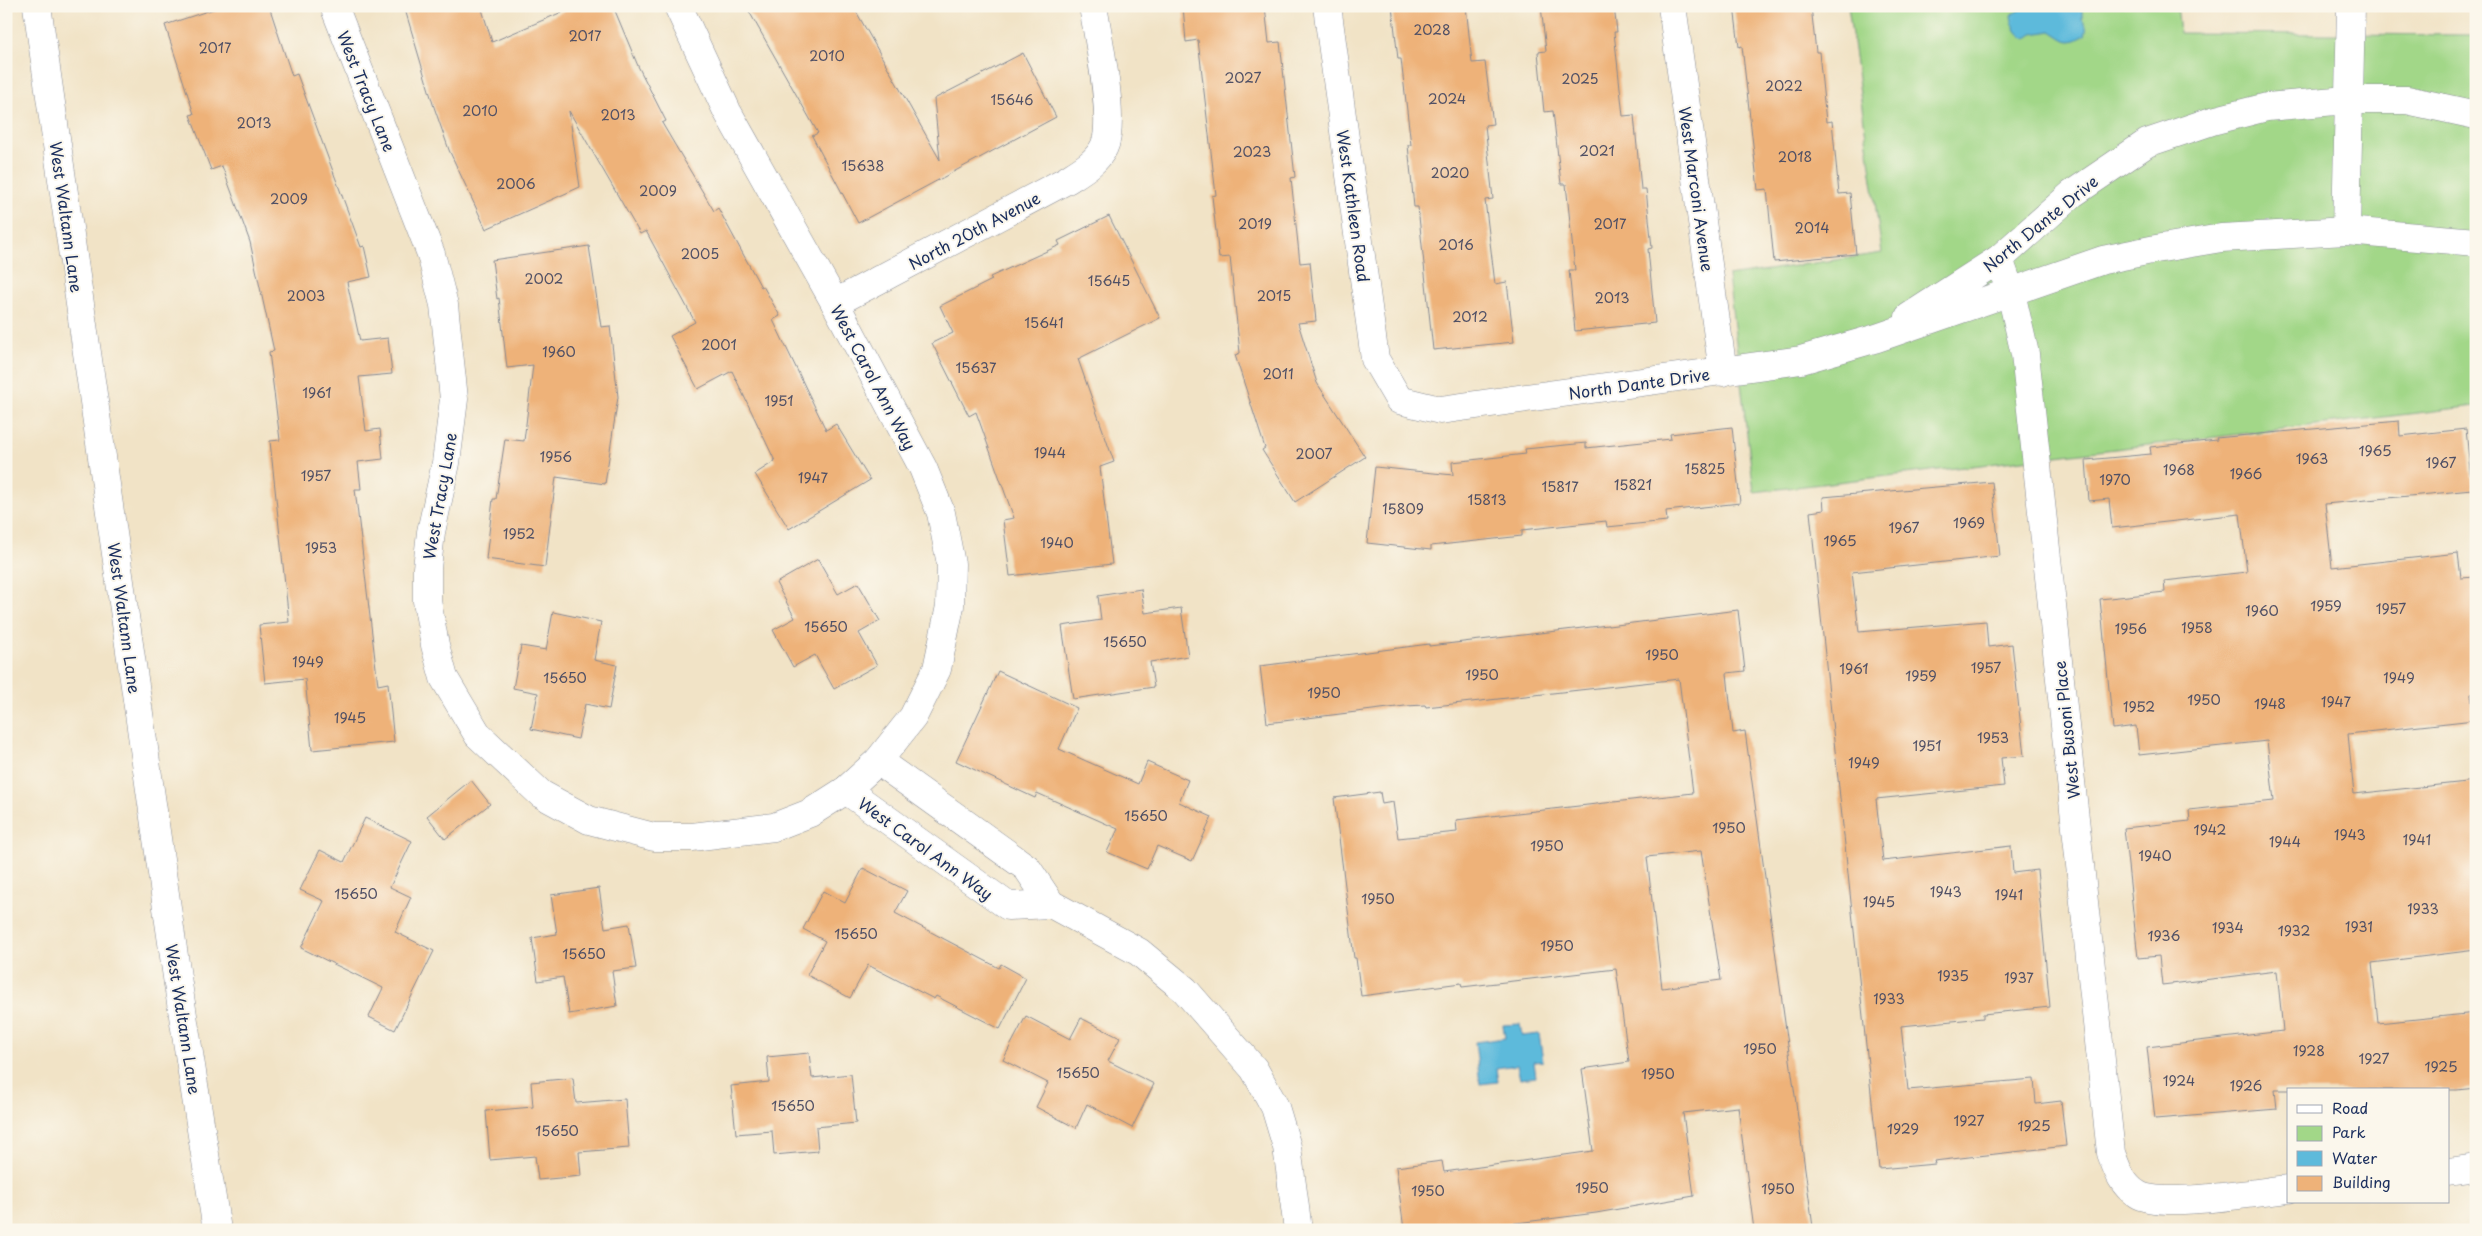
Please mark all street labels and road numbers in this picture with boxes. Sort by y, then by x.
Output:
street label: West Tracy Lane [332,27,402,155]
street label: West Marconi Avenue [1674,105,1721,273]
street label: West Kathleen Road [1331,128,1377,284]
street label: West Waltann Lane [45,140,89,294]
street label: North Dante Drive [1977,169,2103,277]
street label: North 20th Avenue [904,185,1044,275]
street label: West Carol Ann Way [825,300,923,454]
street label: North Dante Drive [1567,361,1711,405]
street label: West Tracy Lane [416,431,462,561]
street label: West Waltann Lane [103,541,147,695]
street label: West Busoni Place [2047,660,2085,800]
street label: West Carol Ann Way [854,791,998,905]
street label: West Waltann Lane [160,942,208,1096]

